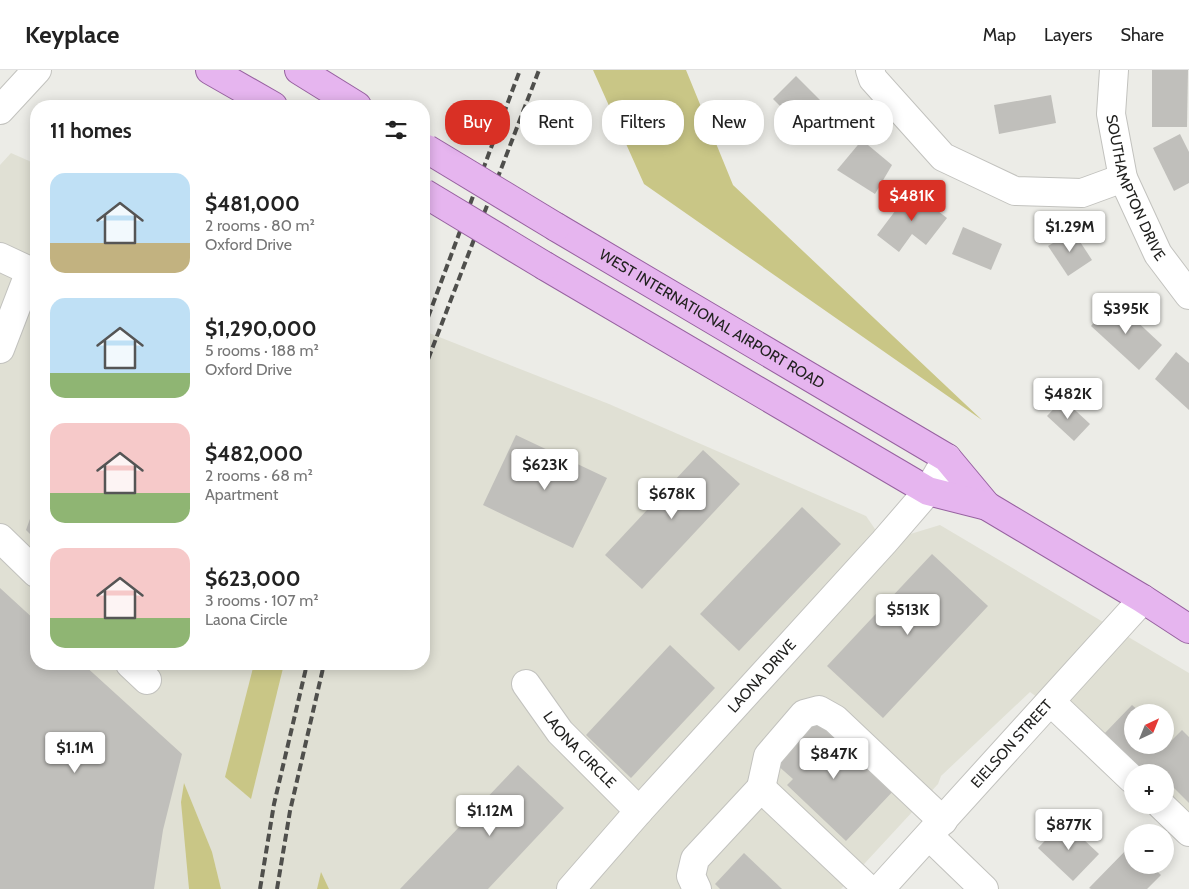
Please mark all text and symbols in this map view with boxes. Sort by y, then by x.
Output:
text: Keyplace [25,20,119,49]
text: Map [983,24,1016,46]
text: Layers [1044,24,1093,46]
text: Share [1121,24,1164,46]
chip: Buy [445,100,510,145]
chip: Rent [520,100,592,145]
chip: Filters [602,100,684,145]
chip: New [694,100,764,145]
chip: Apartment [774,100,893,145]
street label: SOUTHAMPTON DRIVE [1102,113,1169,264]
icon: filters [382,116,410,144]
text: 11 homes [50,118,132,143]
pin: $481K [877,180,947,222]
text: $481K [890,186,934,205]
text: $481,000 [205,191,300,216]
icon: home [90,193,150,253]
pin: $1.29M [1029,210,1111,253]
text: 2 rooms · 80 m² [205,216,315,235]
text: $1.29M [1045,217,1095,236]
text: Oxford Drive [205,235,292,254]
street label: WEST INTERNATIONAL AIRPORT ROAD [596,246,828,393]
pin: $395K [1091,292,1161,335]
text: $395K [1103,299,1149,318]
text: $1,290,000 [205,316,316,341]
icon: home [90,318,150,378]
text: 5 rooms · 188 m² [205,341,319,360]
text: Oxford Drive [205,360,292,379]
pin: $482K [1033,378,1103,420]
text: $482K [1044,384,1092,403]
text: $482,000 [205,441,303,466]
icon: home [90,443,150,503]
pin: $623K [510,448,580,491]
text: $623K [522,455,568,474]
text: 2 rooms · 68 m² [205,466,313,485]
pin: $678K [637,478,707,520]
text: $678K [649,484,695,503]
text: Apartment [205,485,278,504]
text: $623,000 [205,566,301,591]
icon: home [90,568,150,628]
text: 3 rooms · 107 m² [205,591,319,610]
pin: $513K [873,594,943,636]
text: $513K [887,600,929,619]
text: Laona Circle [205,610,287,629]
street label: LAONA DRIVE [724,636,800,716]
street label: EIELSON STREET [967,696,1056,792]
north arrow [1124,704,1174,754]
map controls [1124,704,1174,874]
street label: LAONA CIRCLE [539,708,620,792]
pin: $1.1M [40,732,110,774]
text: $1.1M [56,738,94,757]
pin: $847K [799,738,869,780]
text: $847K [810,744,858,763]
button: + [1124,764,1174,814]
pin: $1.12M [449,794,531,837]
text: $1.12M [467,801,513,820]
pin: $877K [1034,808,1104,851]
text: $877K [1046,815,1092,834]
button: − [1124,824,1174,874]

